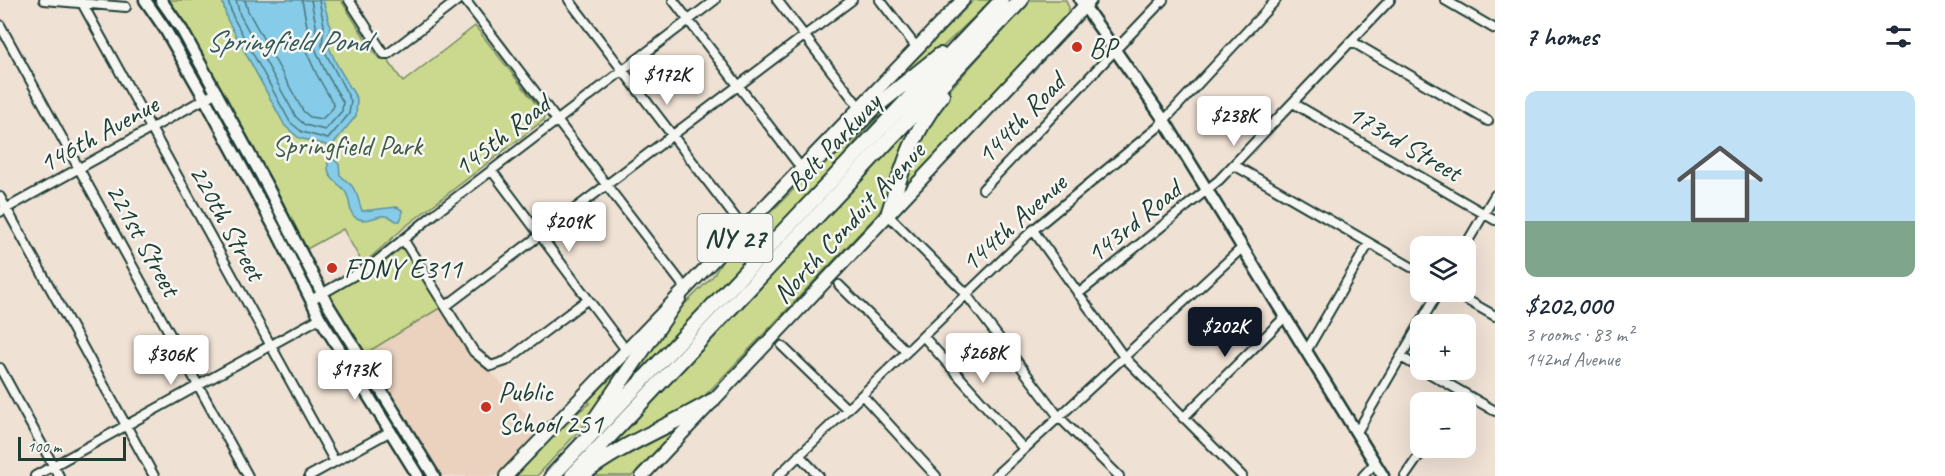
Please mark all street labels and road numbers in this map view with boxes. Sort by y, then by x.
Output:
street label: 144th Road [968,63,1075,171]
street label: 145th Road [446,84,560,184]
street label: Belt Parkway [779,84,890,199]
street label: 146th Avenue [32,85,166,181]
street label: 173rd Street [1341,96,1470,190]
street label: North Conduit Avenue [764,133,934,311]
street label: 220th Street [181,158,275,289]
street label: 144th Avenue [953,164,1075,279]
street label: 143rd Road [1079,170,1191,270]
street label: 221st Street [98,177,190,304]
road number: NY 27 [698,214,772,262]

